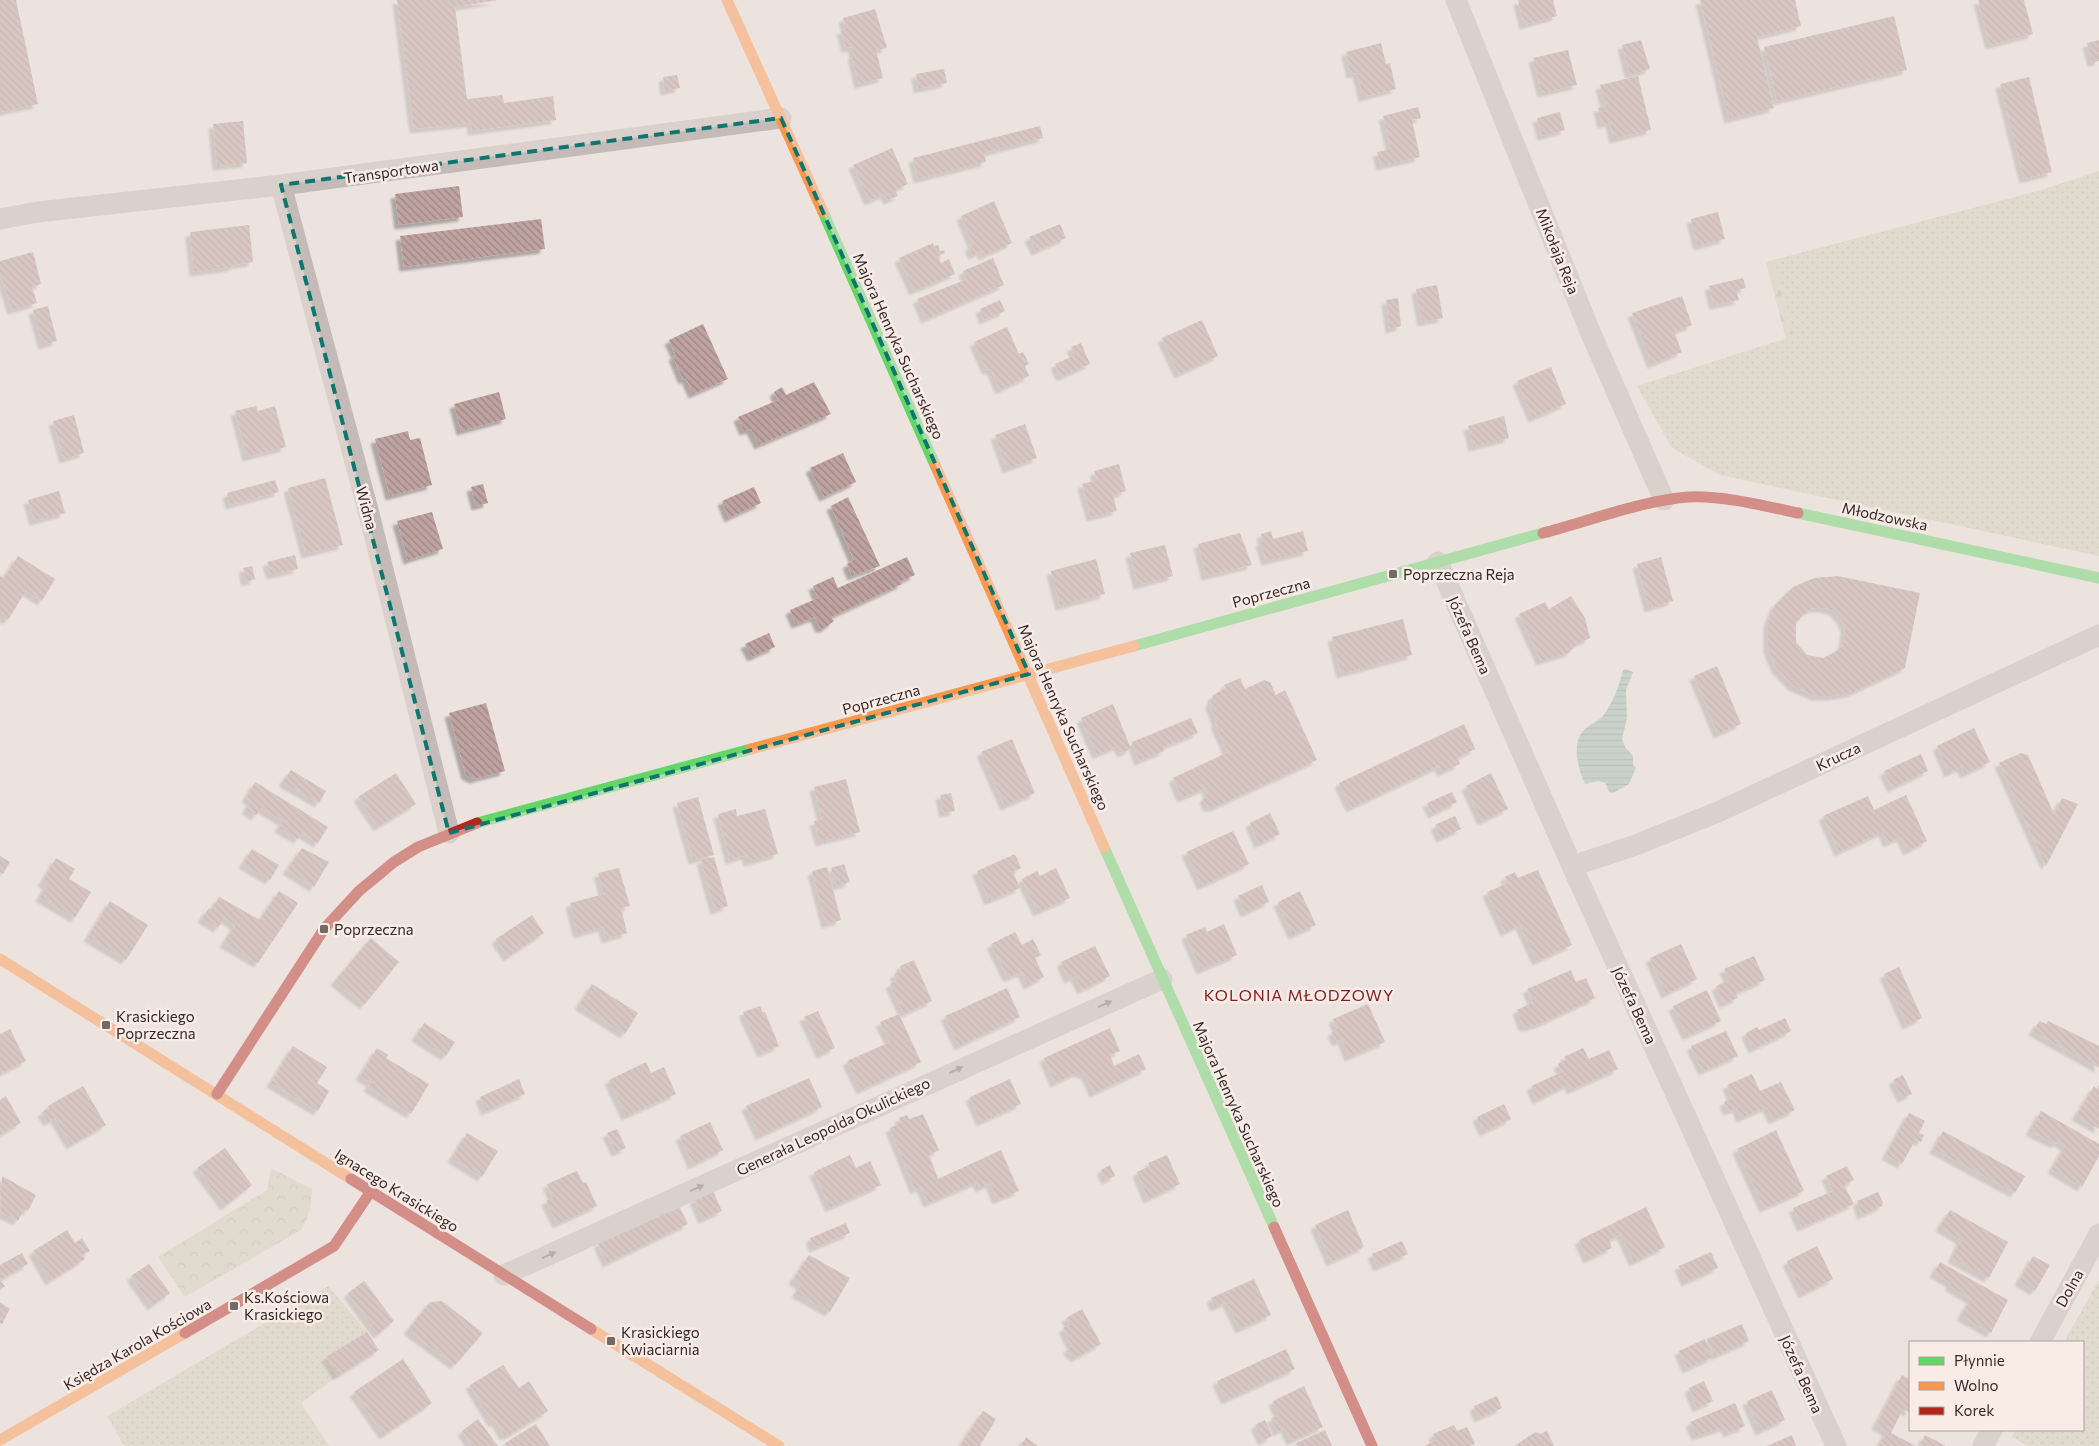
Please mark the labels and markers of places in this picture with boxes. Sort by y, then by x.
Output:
place label: Poprzeczna Reja [1403,565,1515,583]
marker: Poprzeczna Reja [1387,568,1399,580]
place label: Poprzeczna [334,920,414,938]
marker: Poprzeczna [318,923,330,935]
place label: Krasickiego Poprzeczna [116,1007,196,1042]
marker: Krasickiego Poprzeczna [100,1019,112,1031]
place label: Ks.Kościowa Krasickiego [244,1288,329,1323]
marker: Ks.Kościowa Krasickiego [228,1300,240,1312]
place label: Krasickiego Kwiaciarnia [621,1323,700,1358]
marker: Krasickiego Kwiaciarnia [605,1335,617,1347]

